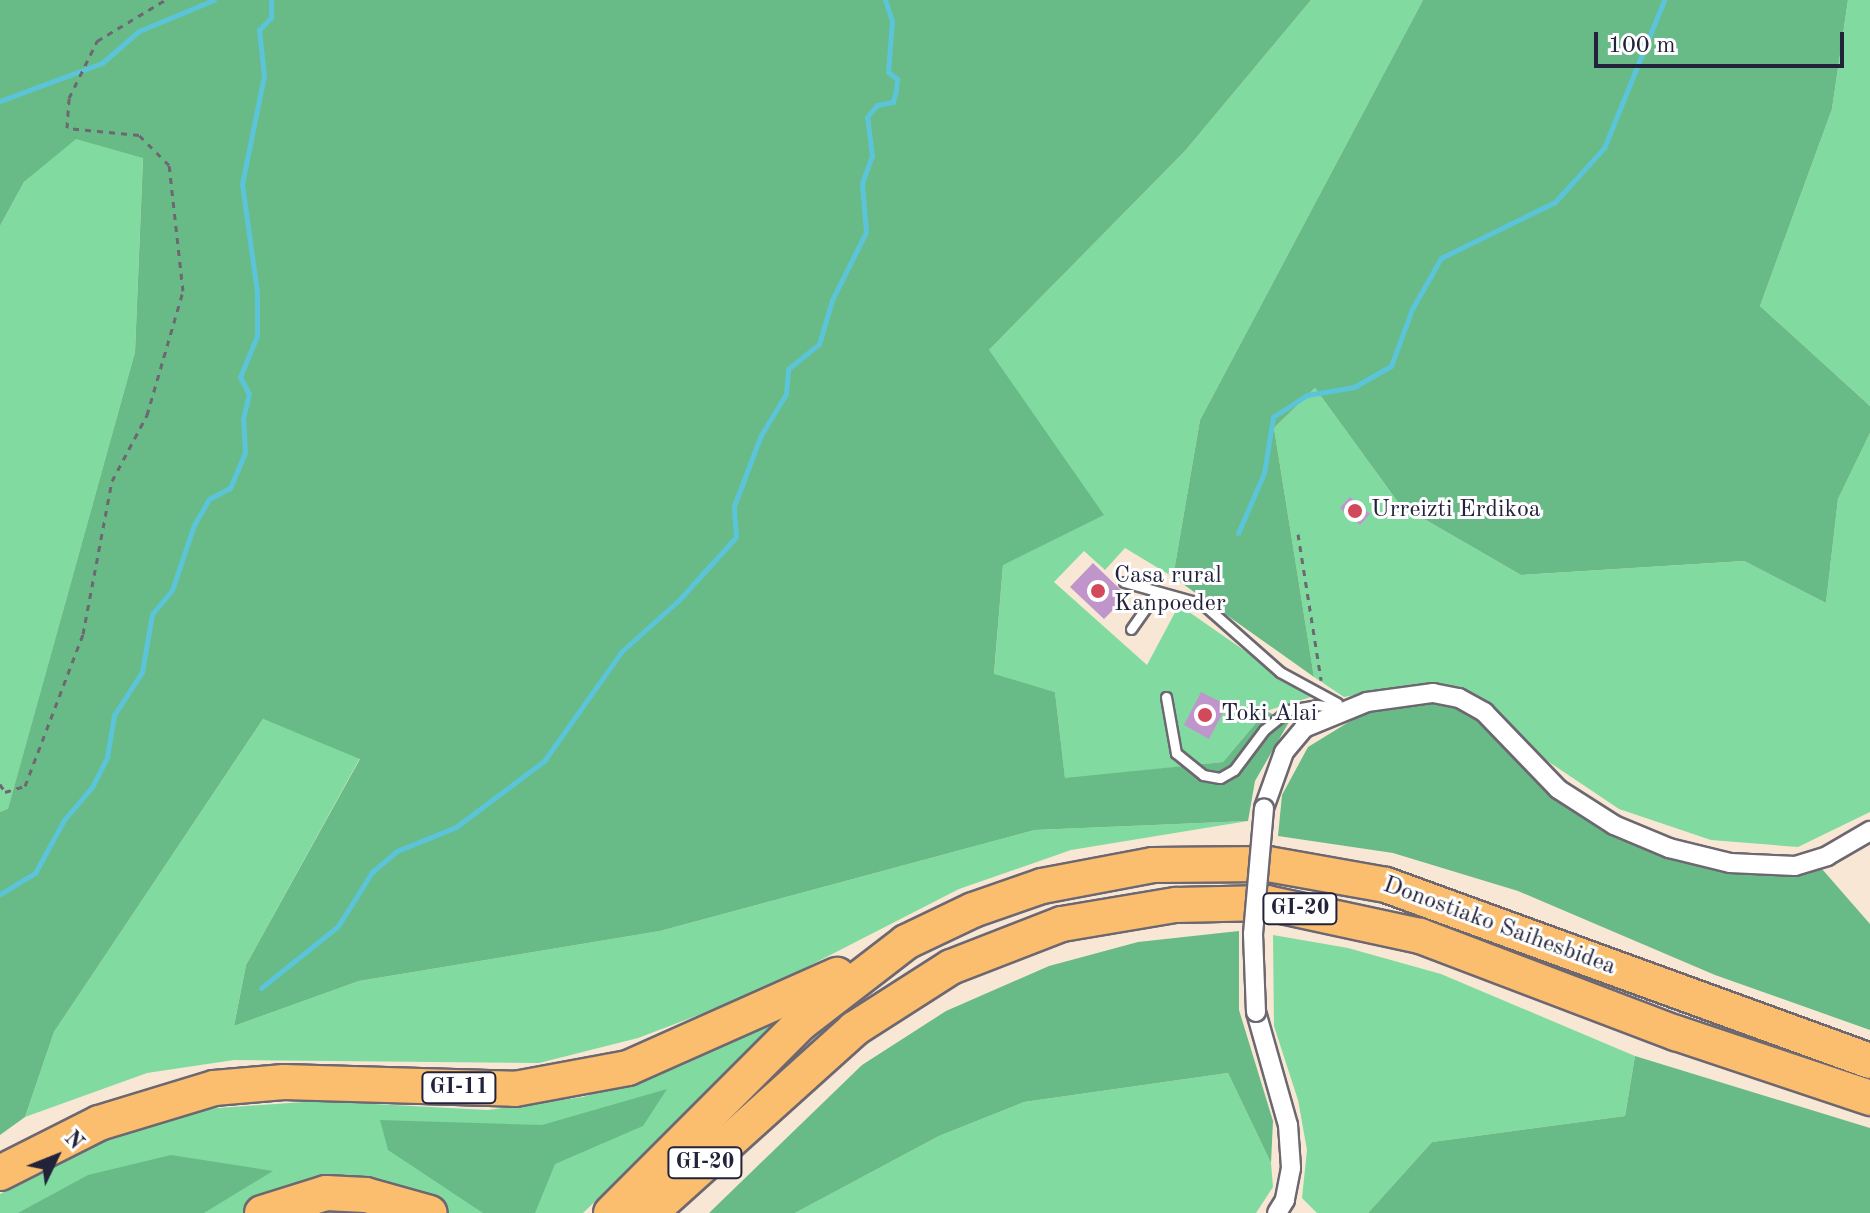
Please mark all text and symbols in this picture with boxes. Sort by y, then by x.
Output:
scale bar [1598,16,1848,66]
text: 100 m [1608,34,1676,58]
place label: Urreizti Erdikoa [1371,497,1541,525]
marker: Urreizti Erdikoa [1346,502,1364,520]
place label: Casa rural Kanpoeder [1114,563,1226,619]
marker: Casa rural Kanpoeder [1089,582,1107,600]
place label: Toki Alai [1221,701,1317,729]
marker: Toki Alai [1196,706,1214,724]
street label: Donostiako Saihesbidea [1379,871,1619,983]
road number: GI-20 [1262,891,1338,927]
road number: GI-11 [421,1070,497,1106]
north arrow [16,1117,96,1197]
text: N [60,1127,87,1154]
road number: GI-20 [667,1145,743,1181]

